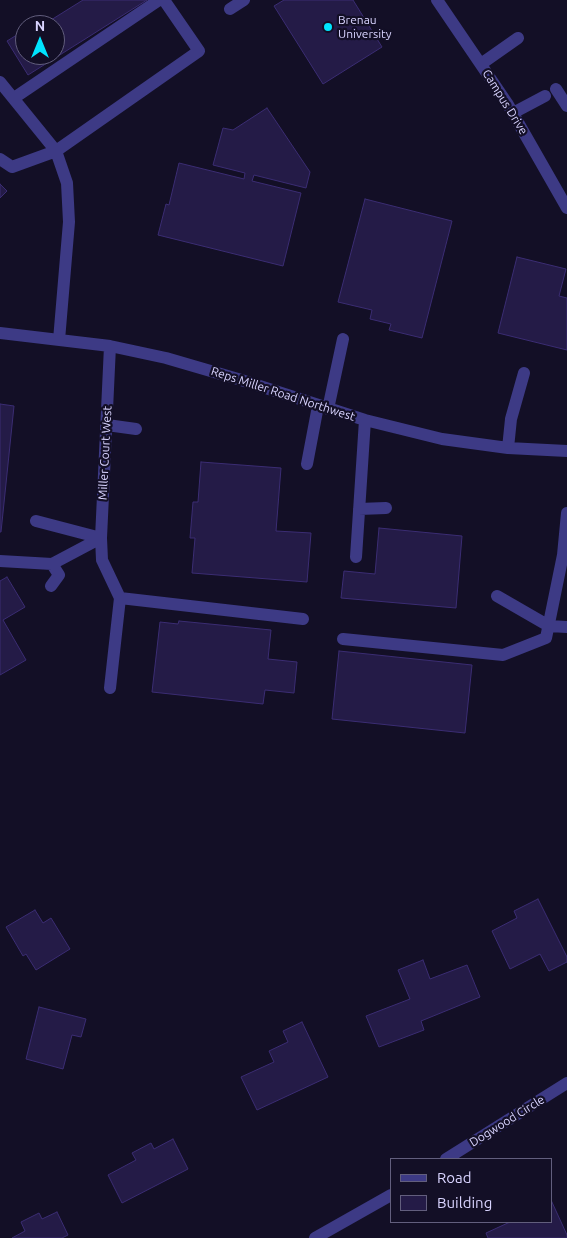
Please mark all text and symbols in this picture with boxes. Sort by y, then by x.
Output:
place label: Brenau University [338,13,392,41]
north arrow [15,15,65,65]
text: N [35,18,45,34]
marker: Brenau University [322,21,334,33]
street label: Campus Drive [479,67,531,137]
street label: Reps Miller Road Northwest [209,364,357,424]
street label: Miller Court West [95,406,115,500]
street label: Dogwood Circle [467,1092,547,1150]
legend [390,1158,552,1223]
text: Road [437,1169,472,1186]
text: Building [437,1194,492,1211]

